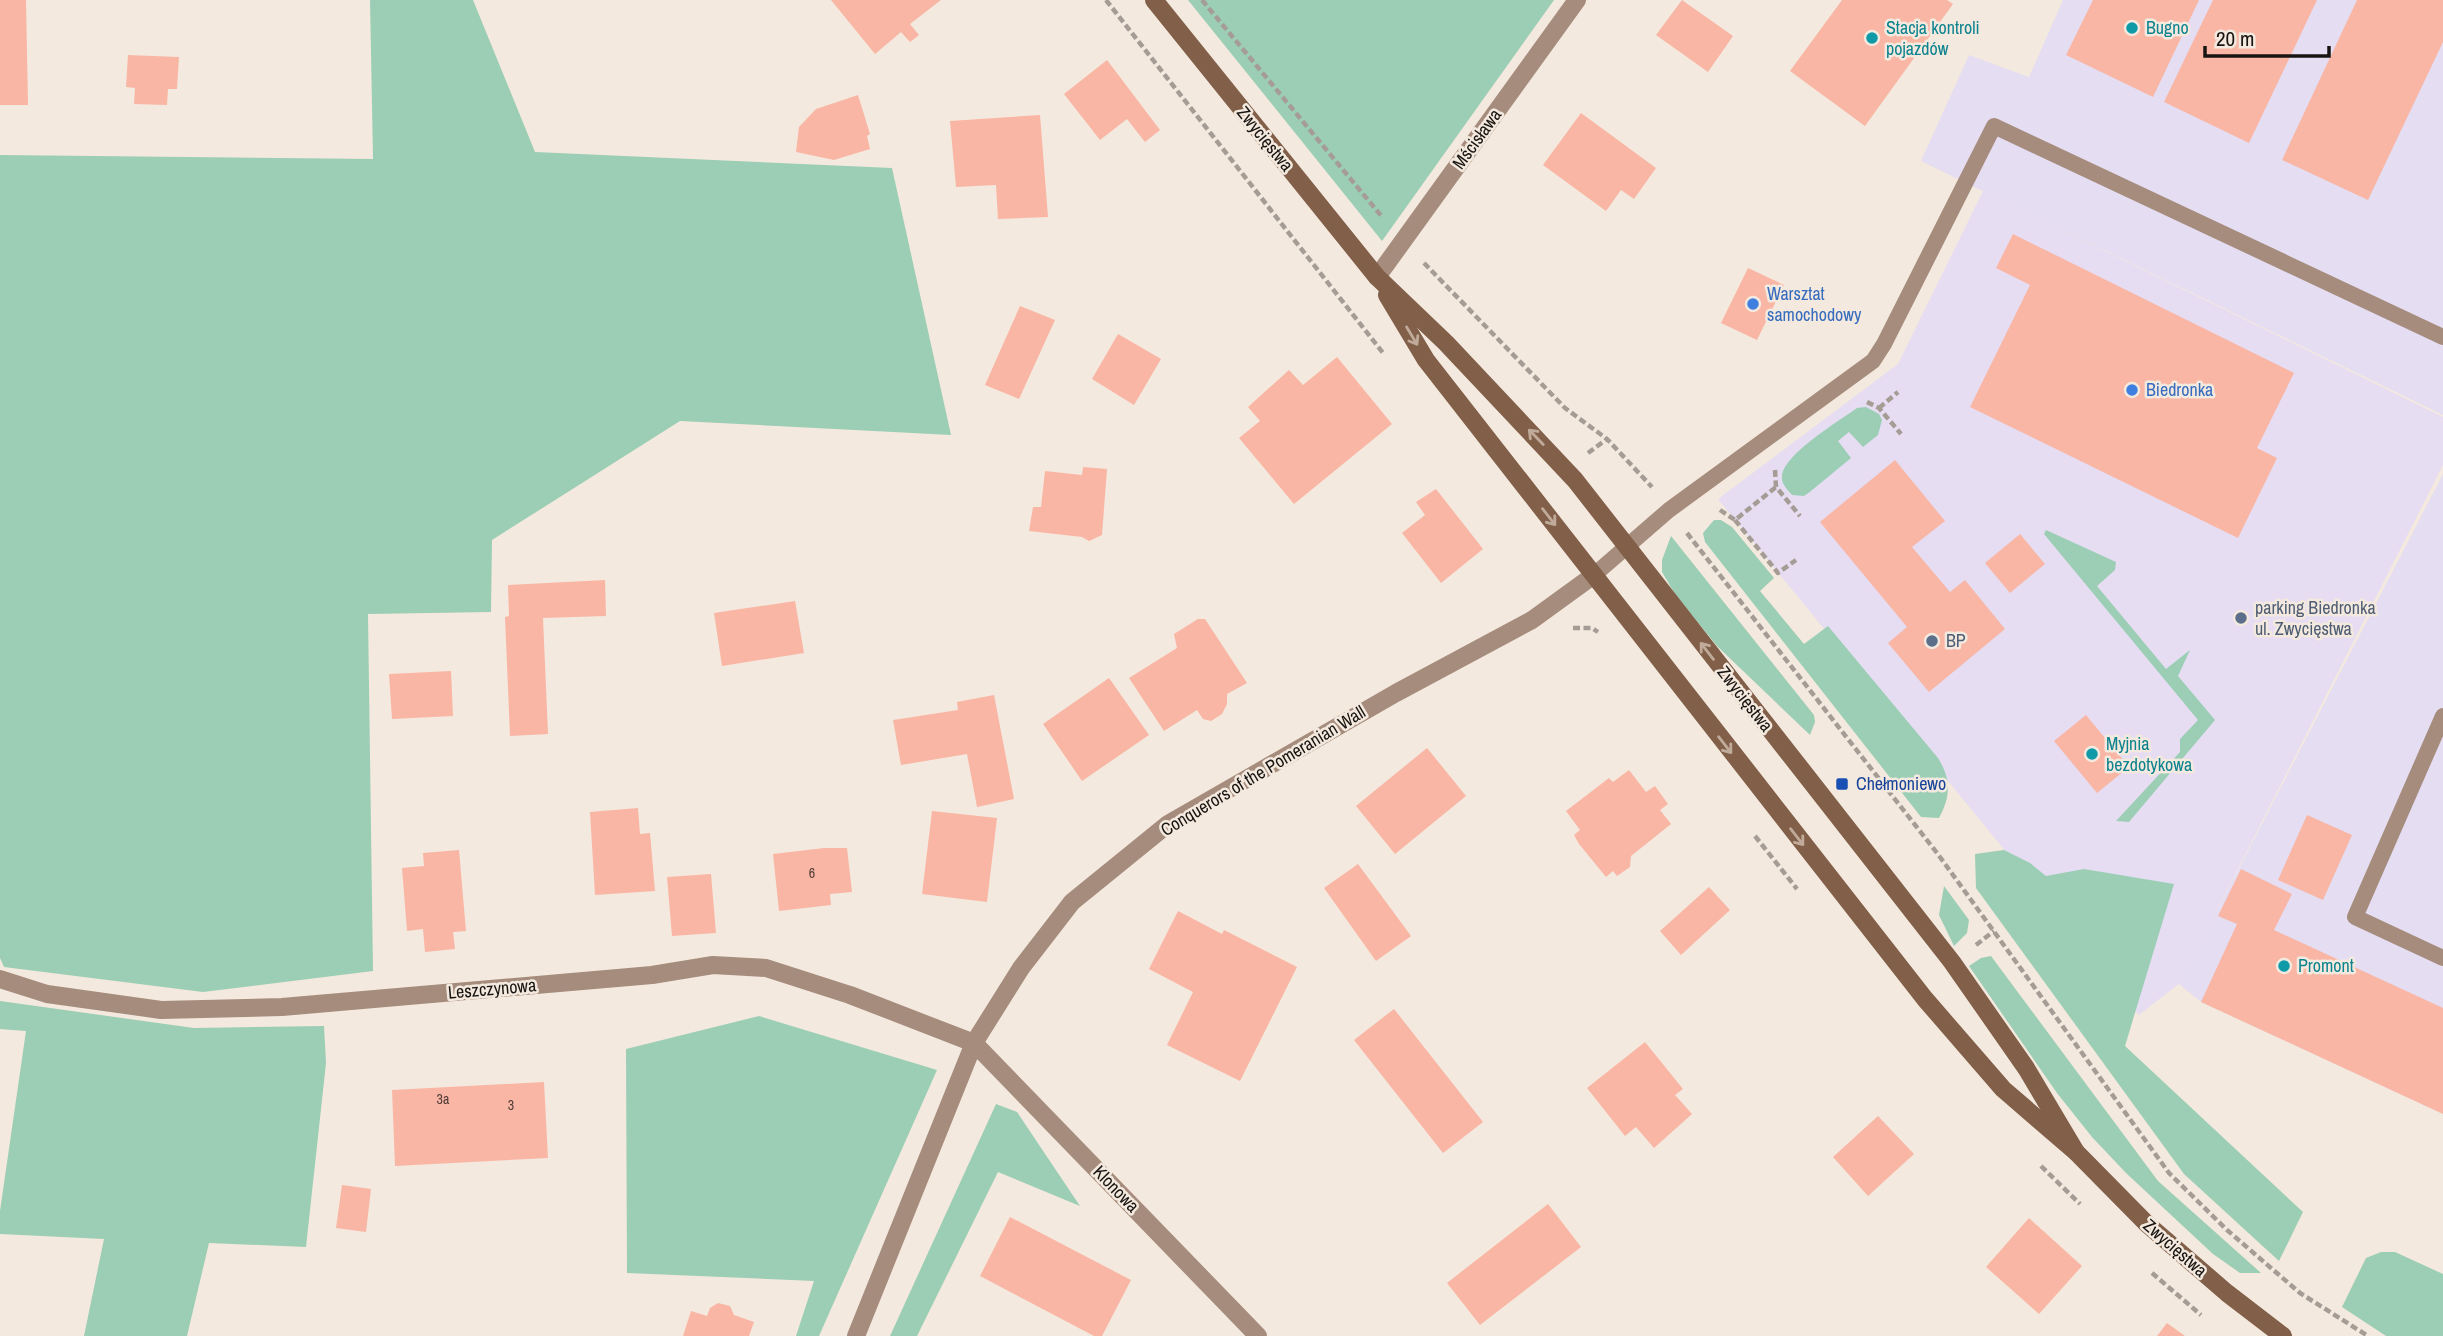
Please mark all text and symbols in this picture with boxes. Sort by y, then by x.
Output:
scale bar [2205,14,2329,58]
place label: Stacja kontroli pojazdów [1886,15,1980,61]
place label: Bugno [2146,15,2189,40]
marker: Bugno [2124,20,2140,36]
text: 20 m [2216,24,2254,53]
marker: Stacja kontroli pojazdów [1864,30,1880,46]
street label: Zwycięstwa [1231,101,1299,177]
street label: Mścisława [1446,103,1507,174]
place label: Warsztat samochodowy [1767,281,1862,327]
marker: Warsztat samochodowy [1745,296,1761,312]
one-way arrow [1405,325,1419,345]
place label: Biedronka [2146,377,2213,402]
marker: Biedronka [2124,382,2140,398]
one-way arrow [1528,429,1545,446]
one-way arrow [1541,508,1556,526]
place label: parking Biedronka ul. Zwycięstwa [2255,595,2376,641]
marker: parking Biedronka ul. Zwycięstwa [2233,610,2249,626]
place label: BP [1946,628,1966,653]
marker: BP [1924,633,1940,649]
one-way arrow [1700,642,1715,660]
street label: Zwycięstwa [1712,661,1779,737]
street label: Conquerors of the Pomeranian Wall [1156,699,1370,842]
place label: Myjnia bezdotykowa [2106,731,2192,777]
one-way arrow [1718,735,1733,754]
marker: Myjnia bezdotykowa [2084,746,2100,762]
place label: Chełmoniewo [1856,771,1946,796]
marker: Chełmoniewo [1834,776,1850,792]
one-way arrow [1790,828,1805,846]
house number: 6 [809,864,815,882]
place label: Promont [2298,953,2354,978]
marker: Promont [2276,958,2292,974]
street label: Leszczynowa [447,972,537,1005]
house number: 3a [437,1090,450,1108]
house number: 3 [508,1096,514,1114]
street label: Klonowa [1088,1160,1145,1218]
street label: Zwycięstwa [2138,1213,2213,1282]

